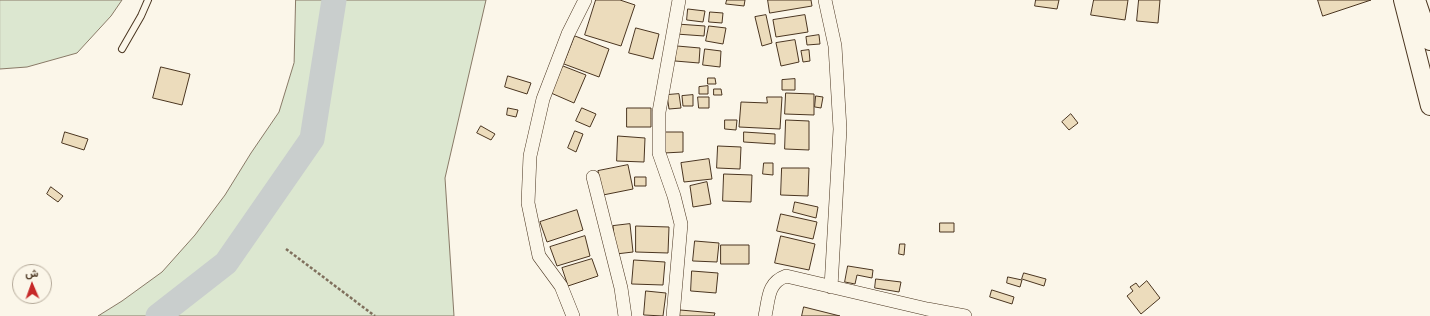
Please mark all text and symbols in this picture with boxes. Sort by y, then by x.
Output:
north arrow [12,264,52,304]
text: ش [25,265,38,280]

